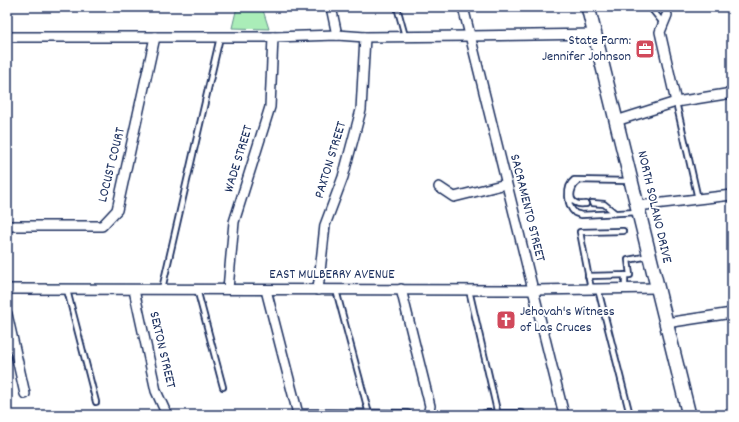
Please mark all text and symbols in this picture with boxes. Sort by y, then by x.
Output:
place label: State Farm: Jennifer Johnson [542,31,631,67]
office icon: State Farm: Jennifer Johnson [634,38,656,60]
street label: PAXTON STREET [310,119,352,201]
street label: WADE STREET [219,123,259,195]
street label: LOCUST COURT [93,125,131,205]
street label: NORTH SOLANO DRIVE [631,149,677,266]
street label: SACRAMENTO STREET [504,152,550,264]
street label: EAST MULBERRY AVENUE [269,265,395,285]
place label: Jehovah's Witness of Las Cruces [520,302,615,338]
church icon: Jehovah's Witness of Las Cruces [495,309,517,331]
street label: SEXTON STREET [143,310,181,391]

